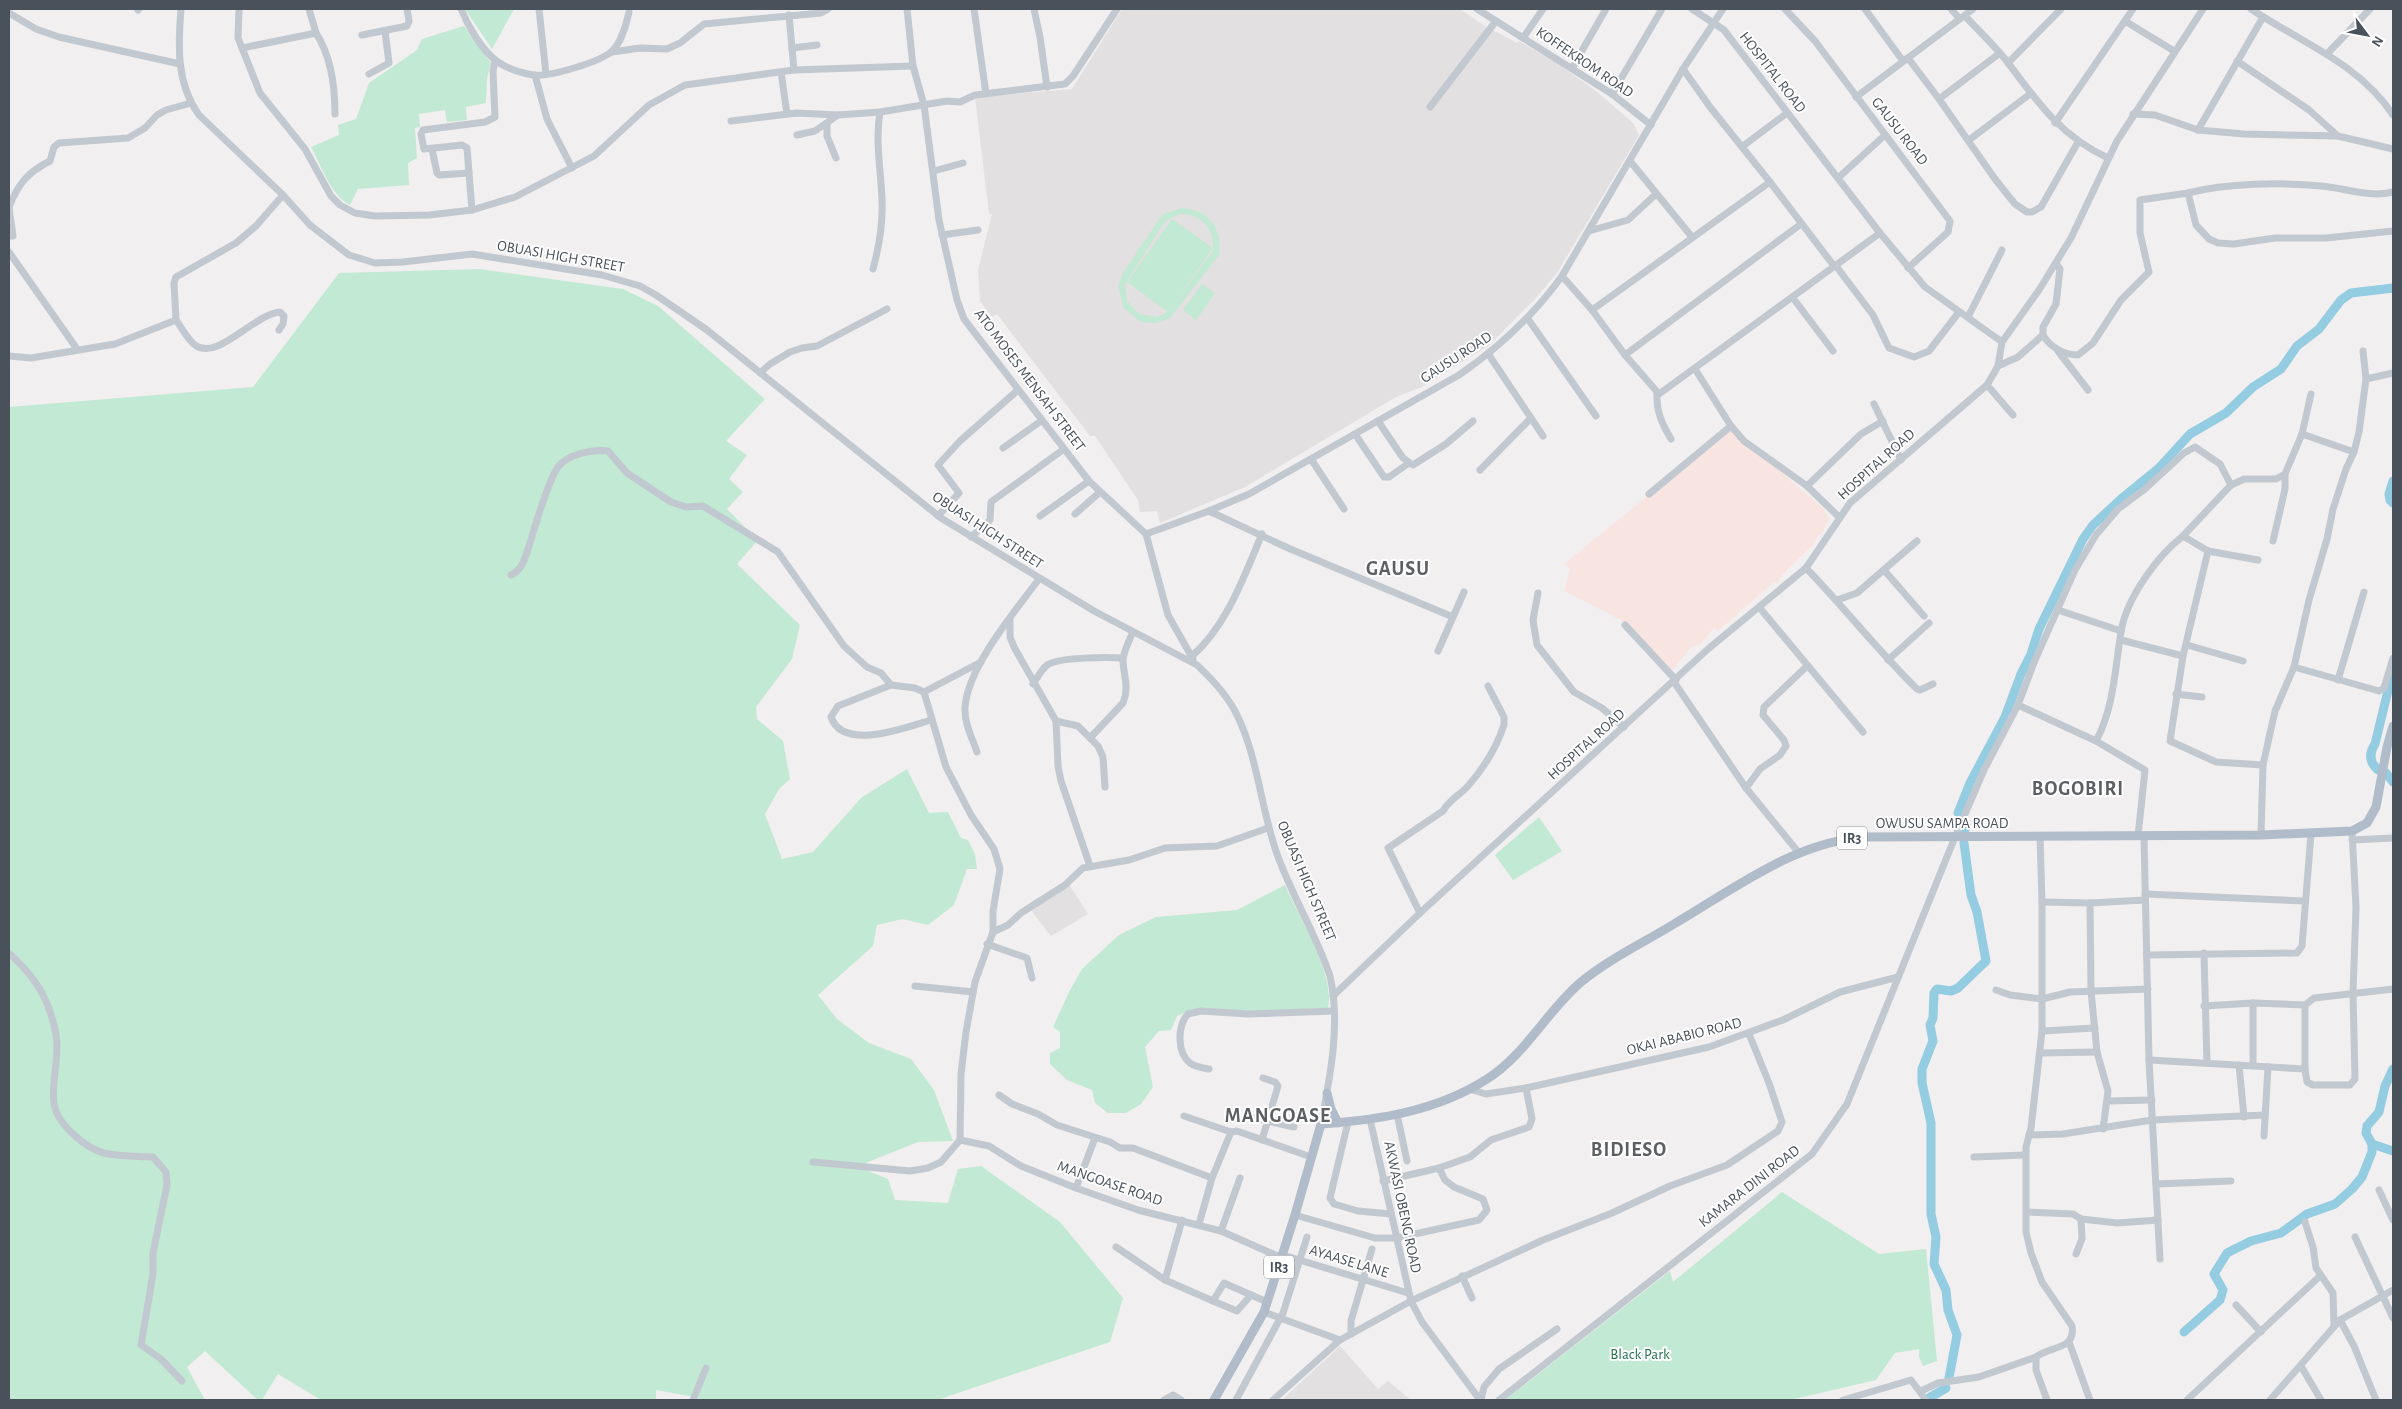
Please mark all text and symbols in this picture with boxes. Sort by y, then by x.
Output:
north arrow [2342,10,2392,60]
street label: KOFFEKROM ROAD [1533,24,1636,101]
street label: HOSPITAL ROAD [1737,29,1809,116]
text: N [2369,34,2386,49]
street label: GAUSU ROAD [1869,95,1931,168]
street label: OBUASI HIGH STREET [496,238,626,275]
street label: ATO MOSES MENSAH STREET [971,306,1088,455]
street label: GAUSU ROAD [1418,329,1495,386]
street label: HOSPITAL ROAD [1835,426,1918,503]
street label: OBUASI HIGH STREET [930,489,1046,572]
district label: GAUSU [1366,559,1430,579]
street label: HOSPITAL ROAD [1545,706,1628,783]
district label: BOGOBIRI [2032,779,2124,799]
street label: OWUSU SAMPA ROAD [1876,816,2009,831]
street label: OBUASI HIGH STREET [1274,819,1339,944]
road number: IR3 [1837,826,1867,850]
street label: OKAI ABABIO ROAD [1625,1015,1743,1058]
district label: MANGOASE [1225,1106,1331,1126]
street label: AKWASI OBENG ROAD [1381,1140,1424,1275]
district label: BIDIESO [1591,1140,1667,1160]
street label: KAMARA DINI ROAD [1696,1142,1803,1230]
street label: MANGOASE ROAD [1055,1158,1165,1209]
street label: AYAASE LANE [1308,1242,1390,1281]
road number: IR3 [1264,1256,1294,1278]
park label: Black Park [1610,1347,1670,1362]

